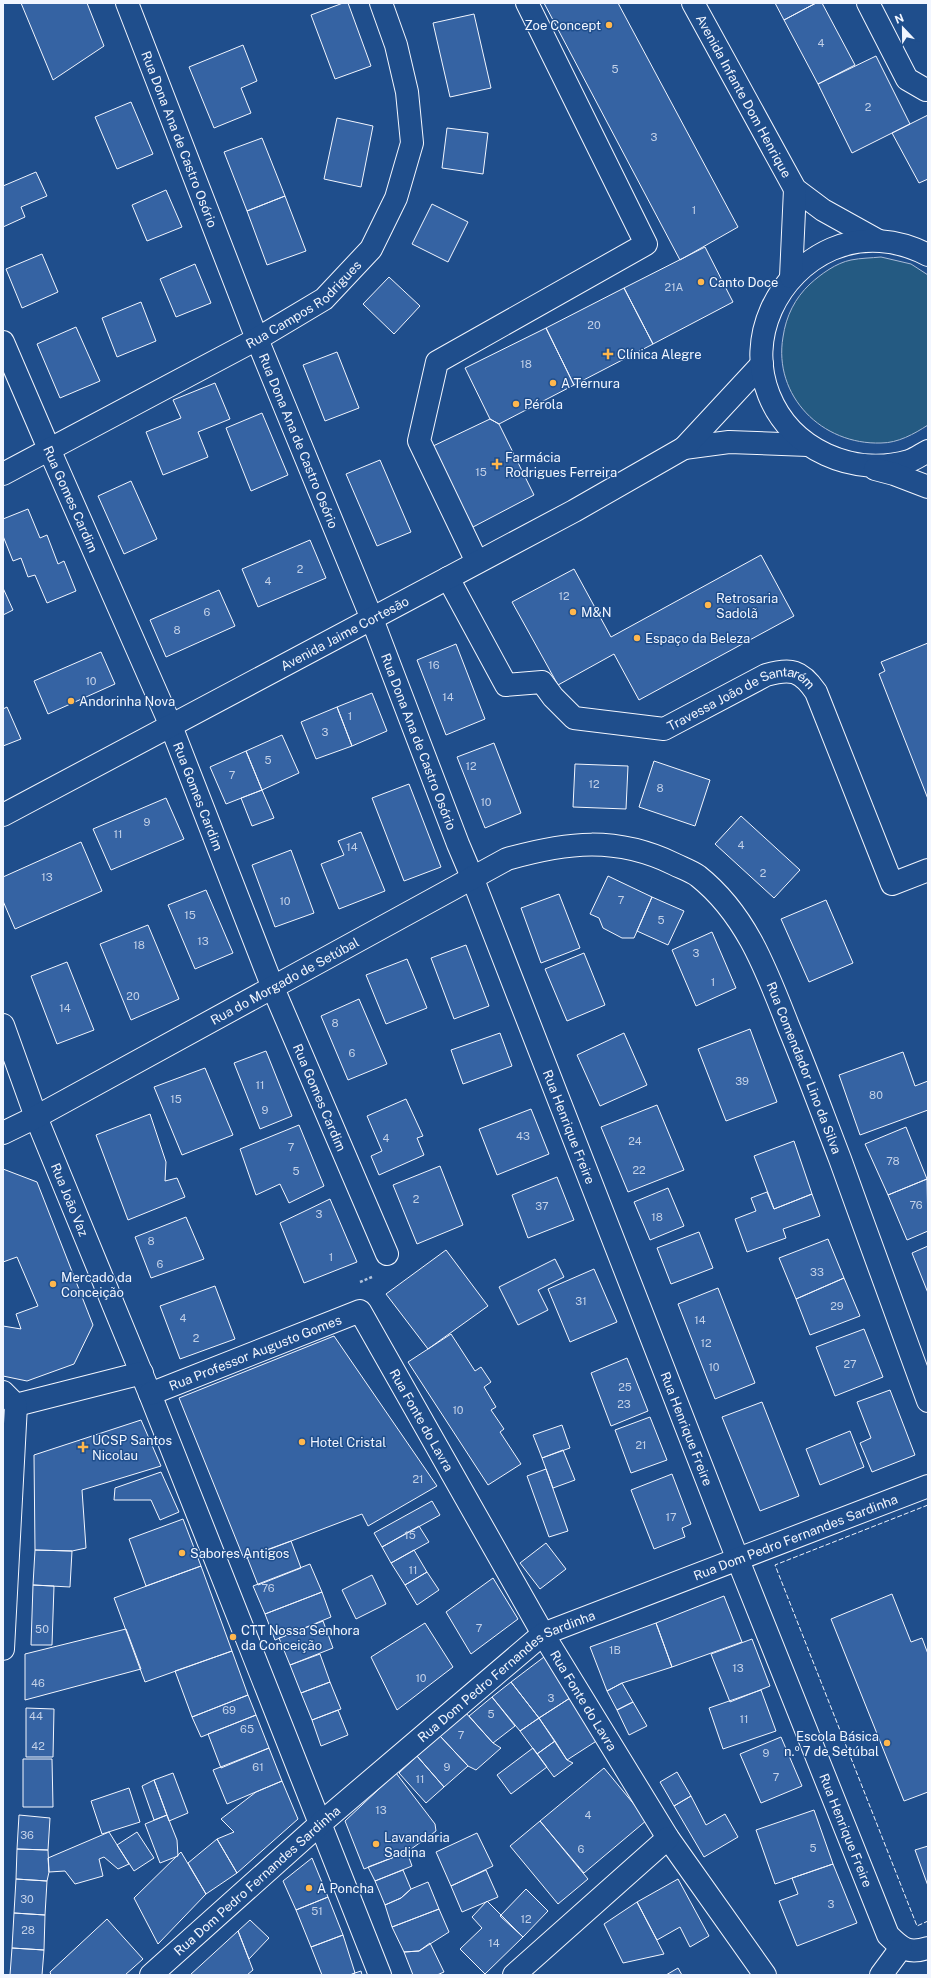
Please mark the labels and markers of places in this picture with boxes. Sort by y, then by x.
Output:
place label: Zoe Concept [524,18,601,33]
marker: Zoe Concept [604,20,614,30]
place label: Canto Doce [709,275,778,290]
marker: Canto Doce [696,277,706,287]
place label: Clínica Alegre [617,347,702,362]
marker: Clínica Alegre [602,348,614,360]
place label: A Ternura [561,376,620,391]
marker: A Ternura [548,378,558,388]
place label: Pérola [524,397,563,412]
marker: Pérola [511,399,521,409]
place label: Farmácia Rodrigues Ferreira [505,450,617,480]
marker: Farmácia Rodrigues Ferreira [492,459,502,469]
place label: Retrosaria Sadolã [716,591,778,621]
marker: Retrosaria Sadolã [703,600,713,610]
place label: M&N [581,605,612,620]
marker: M&N [568,607,578,617]
place label: Espaço da Beleza [645,631,750,646]
marker: Espaço da Beleza [632,633,642,643]
place label: Andorinha Nova [79,694,175,709]
marker: Andorinha Nova [66,696,76,706]
place label: Mercado da Conceição [61,1270,132,1300]
marker: Mercado da Conceição [48,1279,58,1289]
place label: UCSP Santos Nicolau [92,1433,172,1463]
place label: Hotel Cristal [310,1435,386,1450]
marker: Hotel Cristal [297,1437,307,1447]
marker: UCSP Santos Nicolau [77,1441,89,1453]
place label: Sabores Antigos [190,1546,289,1561]
marker: Sabores Antigos [177,1548,187,1558]
place label: CTT Nossa Senhora da Conceição [241,1623,360,1653]
marker: CTT Nossa Senhora da Conceição [228,1632,238,1642]
place label: Escola Básica n.º 7 de Setúbal [784,1729,879,1759]
marker: Escola Básica n.º 7 de Setúbal [882,1738,892,1748]
place label: Lavandaria Sadina [384,1830,450,1860]
marker: Lavandaria Sadina [371,1839,381,1849]
place label: A Poncha [317,1881,374,1896]
marker: A Poncha [304,1883,314,1893]

